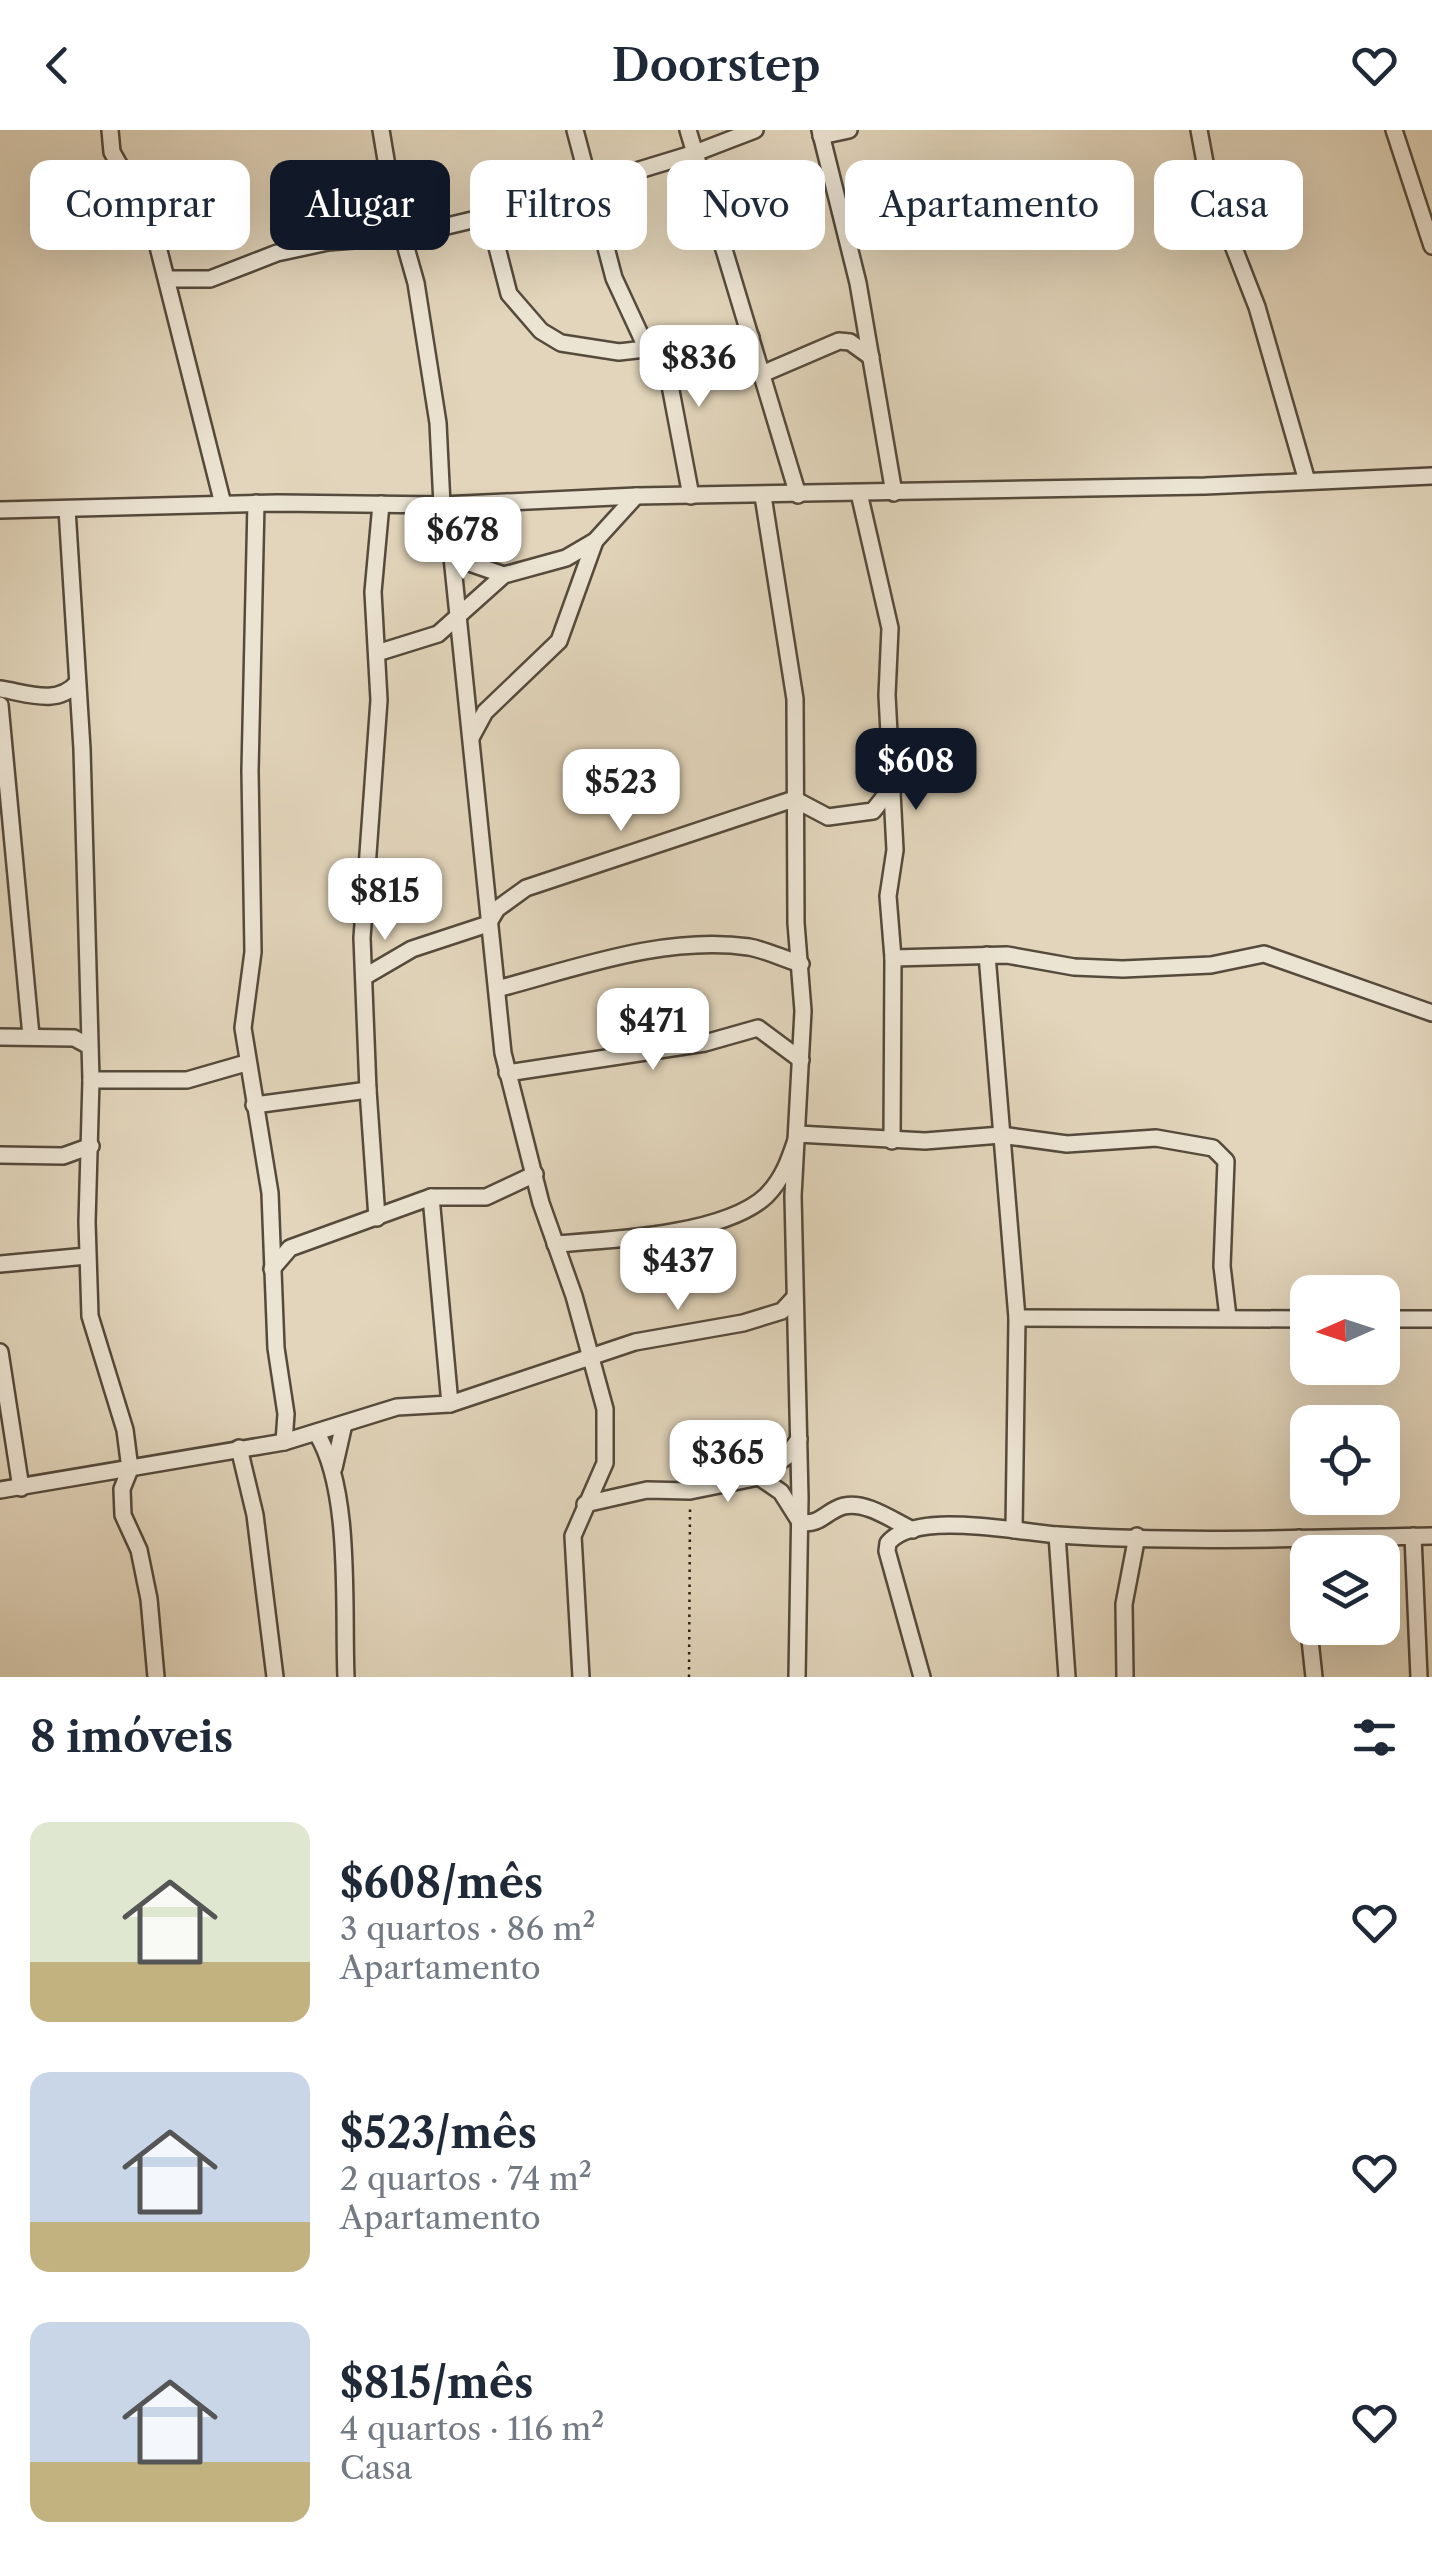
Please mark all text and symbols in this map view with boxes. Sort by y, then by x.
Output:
text: Doorstep [612,37,820,93]
icon: back [30,38,85,93]
icon: heart [1347,38,1402,93]
chip: Comprar [30,160,250,250]
chip: Alugar [270,160,450,250]
chip: Filtros [470,160,647,250]
chip: Novo [667,160,825,250]
chip: Apartamento [845,160,1134,250]
chip: Casa [1154,160,1303,250]
pin: $836 [640,325,758,410]
text: $836 [662,338,736,377]
pin: $678 [404,497,522,582]
text: $678 [426,510,500,549]
pin: $608 [857,728,975,813]
text: $608 [877,741,955,780]
pin: $523 [562,749,680,834]
text: $523 [585,762,657,801]
pin: $815 [326,858,444,943]
text: $815 [350,871,420,910]
pin: $471 [594,988,712,1073]
text: $471 [619,1001,687,1040]
pin: $437 [619,1228,737,1313]
text: $437 [642,1241,714,1280]
north arrow [1290,1275,1400,1385]
map controls [1290,1275,1400,1645]
button: locate [1290,1405,1400,1515]
pin: $365 [669,1420,787,1505]
text: $365 [692,1433,764,1472]
button: layers [1290,1535,1400,1645]
icon: filters [1347,1710,1402,1765]
text: 8 imóveis [30,1711,233,1763]
text: $608/mês [340,1857,543,1909]
icon: home [110,1862,230,1982]
icon: heart [1347,1895,1402,1950]
text: 3 quartos · 86 m² [340,1909,596,1948]
text: Apartamento [340,1948,541,1987]
text: $523/mês [340,2107,537,2159]
icon: home [110,2112,230,2232]
icon: heart [1347,2145,1402,2200]
text: 2 quartos · 74 m² [340,2159,592,2198]
text: Apartamento [340,2198,541,2237]
text: $815/mês [340,2357,534,2409]
icon: home [110,2362,230,2482]
icon: heart [1347,2395,1402,2450]
text: 4 quartos · 116 m² [340,2409,604,2448]
text: Casa [340,2448,412,2487]

